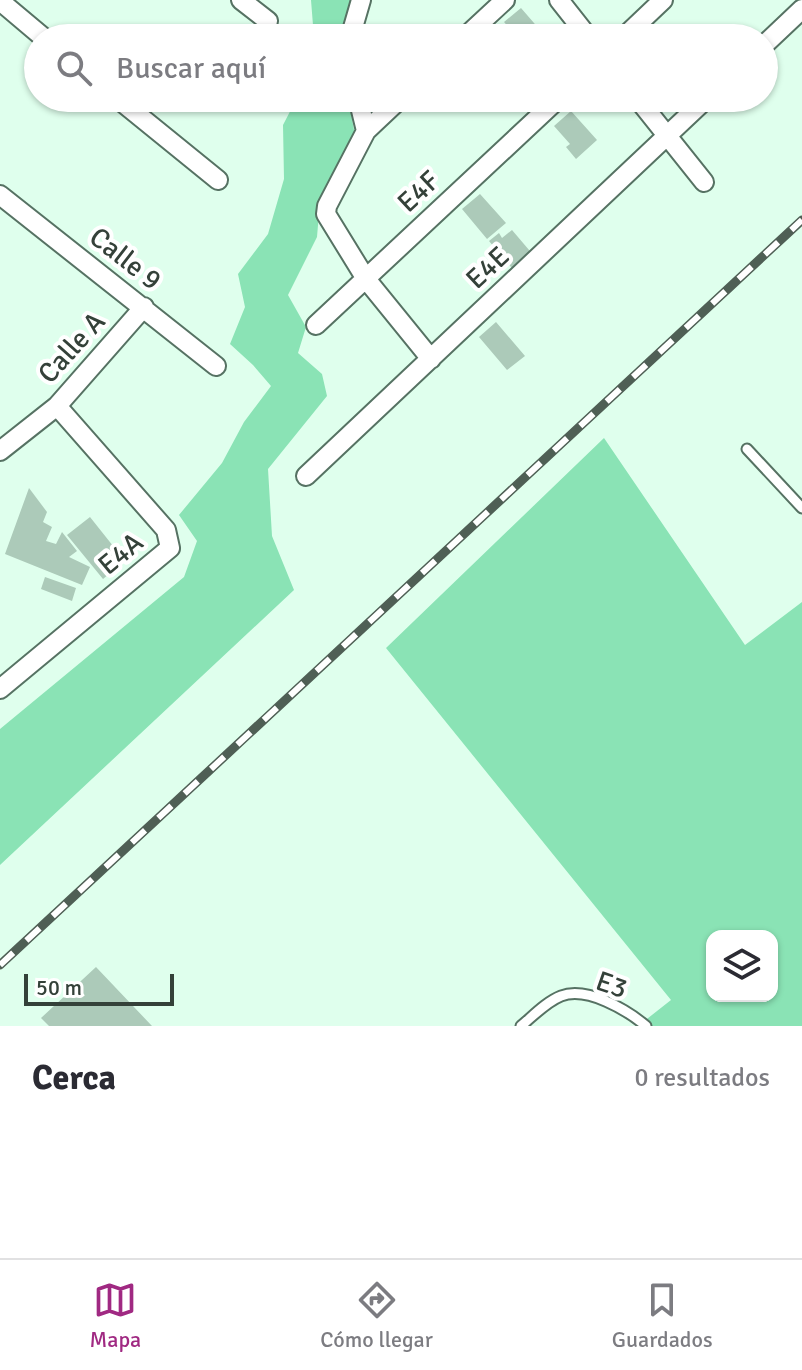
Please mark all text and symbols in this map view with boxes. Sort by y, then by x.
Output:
search box [24,24,778,112]
icon: search [52,46,96,90]
text: Buscar aquí [116,50,266,87]
street label: E4F [390,164,447,220]
street label: Calle 9 [83,220,168,297]
street label: E4E [459,239,516,296]
street label: Calle A [31,305,113,390]
street label: E4A [91,525,150,582]
map controls [706,930,778,1002]
button: layers [706,930,778,1002]
street label: E3 [591,964,632,1006]
scale bar [24,970,174,1006]
text: 50 m [36,974,82,1001]
text: Cerca [32,1057,116,1099]
text: 0 resultados [634,1062,770,1094]
tab: Mapa [89,1278,141,1353]
tab: Cómo llegar [320,1278,433,1353]
tab: Guardados [612,1278,713,1353]

